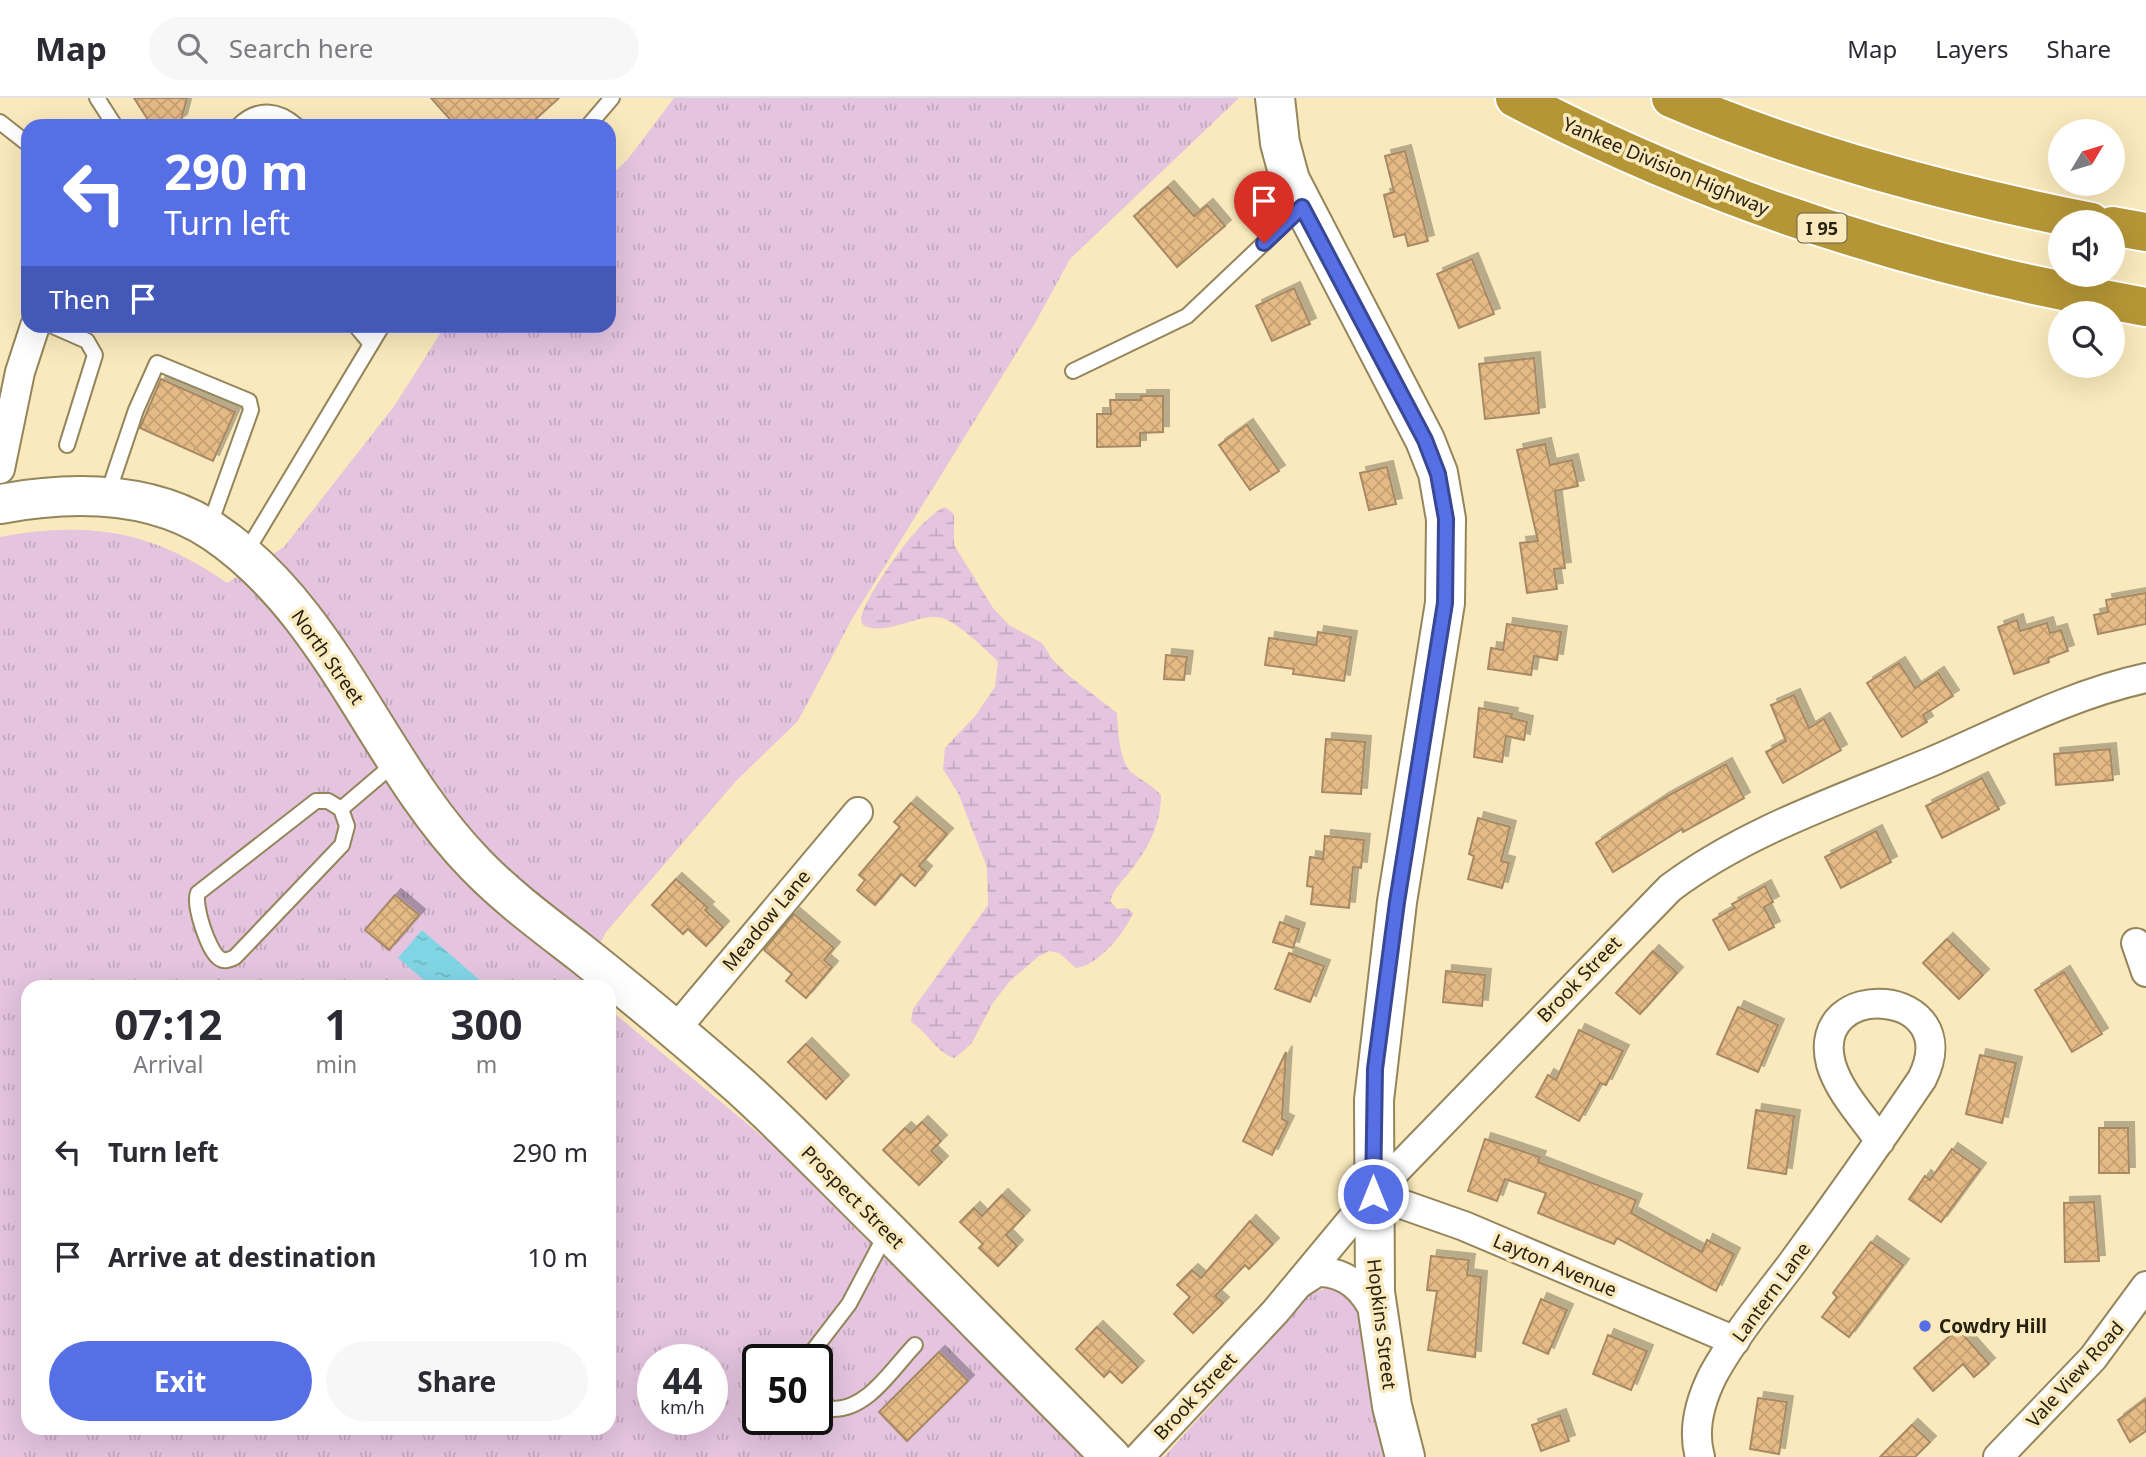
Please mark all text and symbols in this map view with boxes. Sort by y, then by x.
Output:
search box [149,17,639,80]
text: Map [35,26,107,71]
icon: search [173,29,211,67]
text: Search here [229,30,373,66]
text: Map [1847,32,1897,65]
text: Layers [1935,32,2009,65]
text: Share [2047,32,2111,65]
street label: Yankee Division Highway [1559,111,1774,221]
north arrow [2048,119,2124,196]
map controls [2048,119,2125,378]
text: 290 m [164,138,309,204]
icon: left [49,147,140,238]
pin [1234,171,1294,243]
icon: arrive [1245,182,1283,220]
text: Turn left [164,201,290,244]
button: sound [2048,210,2125,287]
road number: I 95 [1798,214,1846,243]
icon: arrive [124,280,162,318]
text: Then [49,281,110,317]
button: search [2048,301,2125,378]
street label: North Street [286,604,370,710]
street label: Meadow Lane [716,864,816,976]
street label: Brook Street [1531,930,1627,1028]
text: 07:12 [114,995,222,1052]
text: 1 [324,995,348,1052]
text: 300 [451,995,523,1052]
text: Arrival [133,1048,203,1080]
text: min [316,1048,357,1080]
text: m [476,1048,497,1080]
icon: left [49,1133,87,1171]
text: Turn left [108,1134,219,1170]
text: 290 m [512,1134,588,1170]
street label: Prospect Street [796,1140,910,1254]
position arrow [1336,1157,1410,1231]
street label: Layton Avenue [1489,1227,1621,1303]
street label: Lantern Lane [1726,1237,1816,1347]
icon: arrive [49,1238,87,1276]
text: Arrive at destination [108,1239,377,1275]
text: 10 m [527,1239,588,1275]
street label: Hopkins Street [1361,1257,1403,1391]
place label: Cowdry Hill [1939,1313,2047,1339]
street label: Vale View Road [2020,1315,2130,1433]
marker: Cowdry Hill [1917,1318,1933,1334]
button: Exit [49,1341,312,1421]
button: Share [326,1341,588,1421]
speed limit sign: 50 [742,1344,833,1435]
street label: Brook Street [1148,1346,1242,1445]
text: 44 [662,1357,703,1404]
text: km/h [660,1395,705,1419]

